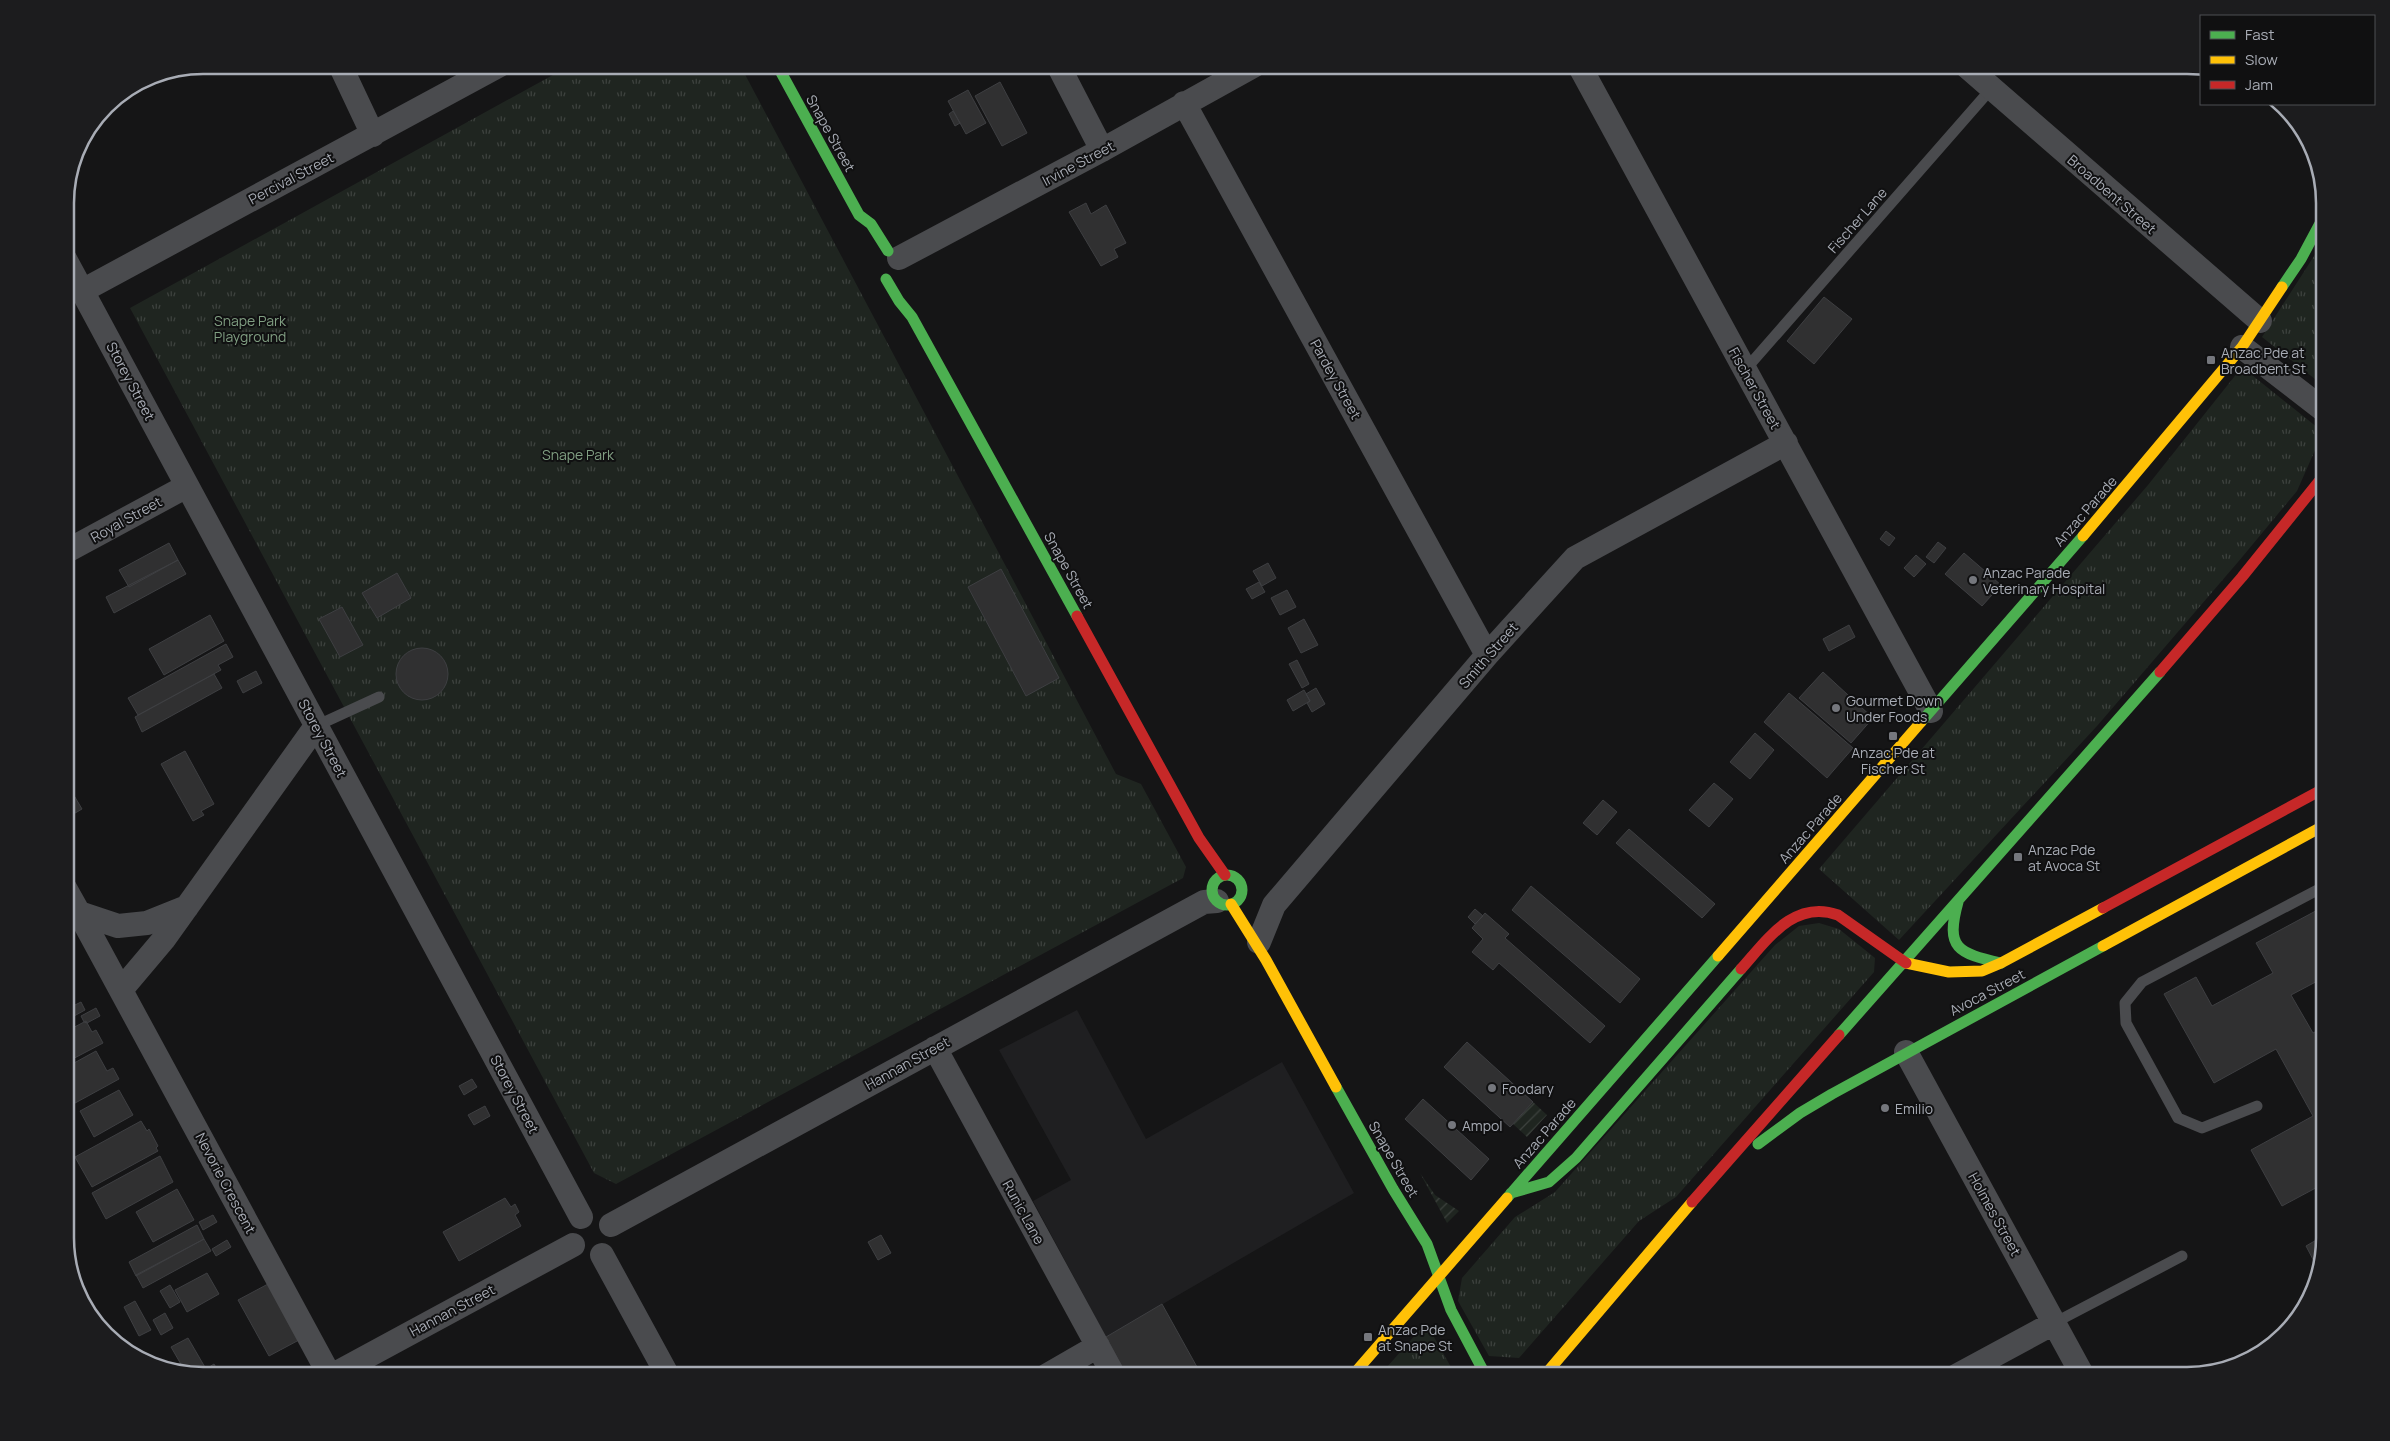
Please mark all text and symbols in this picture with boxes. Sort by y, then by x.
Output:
legend [2200,15,2375,105]
text: Fast [2245,24,2274,45]
text: Slow [2245,49,2278,70]
text: Jam [2245,74,2273,95]
street label: Snape Street [802,91,860,175]
street label: Irvine Street [1039,136,1118,190]
street label: Percival Street [245,147,337,208]
street label: Broadbent Street [2064,150,2161,238]
street label: Fischer Lane [1823,183,1891,257]
park label: Snape Park Playground [214,311,287,346]
street label: Pardey Street [1306,336,1366,423]
street label: Storey Street [102,338,160,424]
place label: Anzac Pde at Broadbent St [2221,343,2306,378]
street label: Fischer Street [1725,344,1786,433]
marker: Anzac Pde at Broadbent St [2205,354,2217,366]
park label: Snape Park [542,445,615,464]
street label: Anzac Parade [2049,472,2121,550]
street label: Royal Street [87,491,165,546]
street label: Snape Street [1040,528,1098,612]
place label: Anzac Parade Veterinary Hospital [1983,563,2105,598]
marker: Anzac Parade Veterinary Hospital [1967,574,1979,586]
street label: Smith Street [1454,618,1522,692]
place label: Gourmet Down Under Foods [1846,691,1942,726]
street label: Storey Street [294,695,352,781]
marker: Gourmet Down Under Foods [1830,702,1842,714]
marker: Anzac Pde at Fischer St [1887,730,1899,742]
place label: Anzac Pde at Fischer St [1851,743,1935,778]
street label: Anzac Parade [1774,789,1846,867]
place label: Anzac Pde at Avoca St [2028,840,2101,875]
marker: Anzac Pde at Avoca St [2012,851,2024,863]
street label: Avoca Street [1946,964,2028,1020]
street label: Hannan Street [861,1032,953,1094]
street label: Storey Street [486,1051,544,1137]
place label: Foodary [1502,1079,1554,1098]
marker: Foodary [1486,1082,1498,1094]
street label: Anzac Parade [1508,1094,1580,1172]
place label: Emilio [1895,1099,1933,1118]
marker: Emilio [1879,1102,1891,1114]
place label: Ampol [1462,1116,1503,1135]
street label: Snape Street [1364,1117,1424,1201]
marker: Ampol [1446,1119,1458,1131]
street label: Nevorie Crescent [191,1129,261,1237]
street label: Holmes Street [1964,1169,2026,1259]
street label: Runic Lane [999,1176,1049,1248]
street label: Hannan Street [406,1279,498,1340]
place label: Anzac Pde at Snape St [1378,1320,1453,1355]
marker: Anzac Pde at Snape St [1362,1331,1374,1343]

